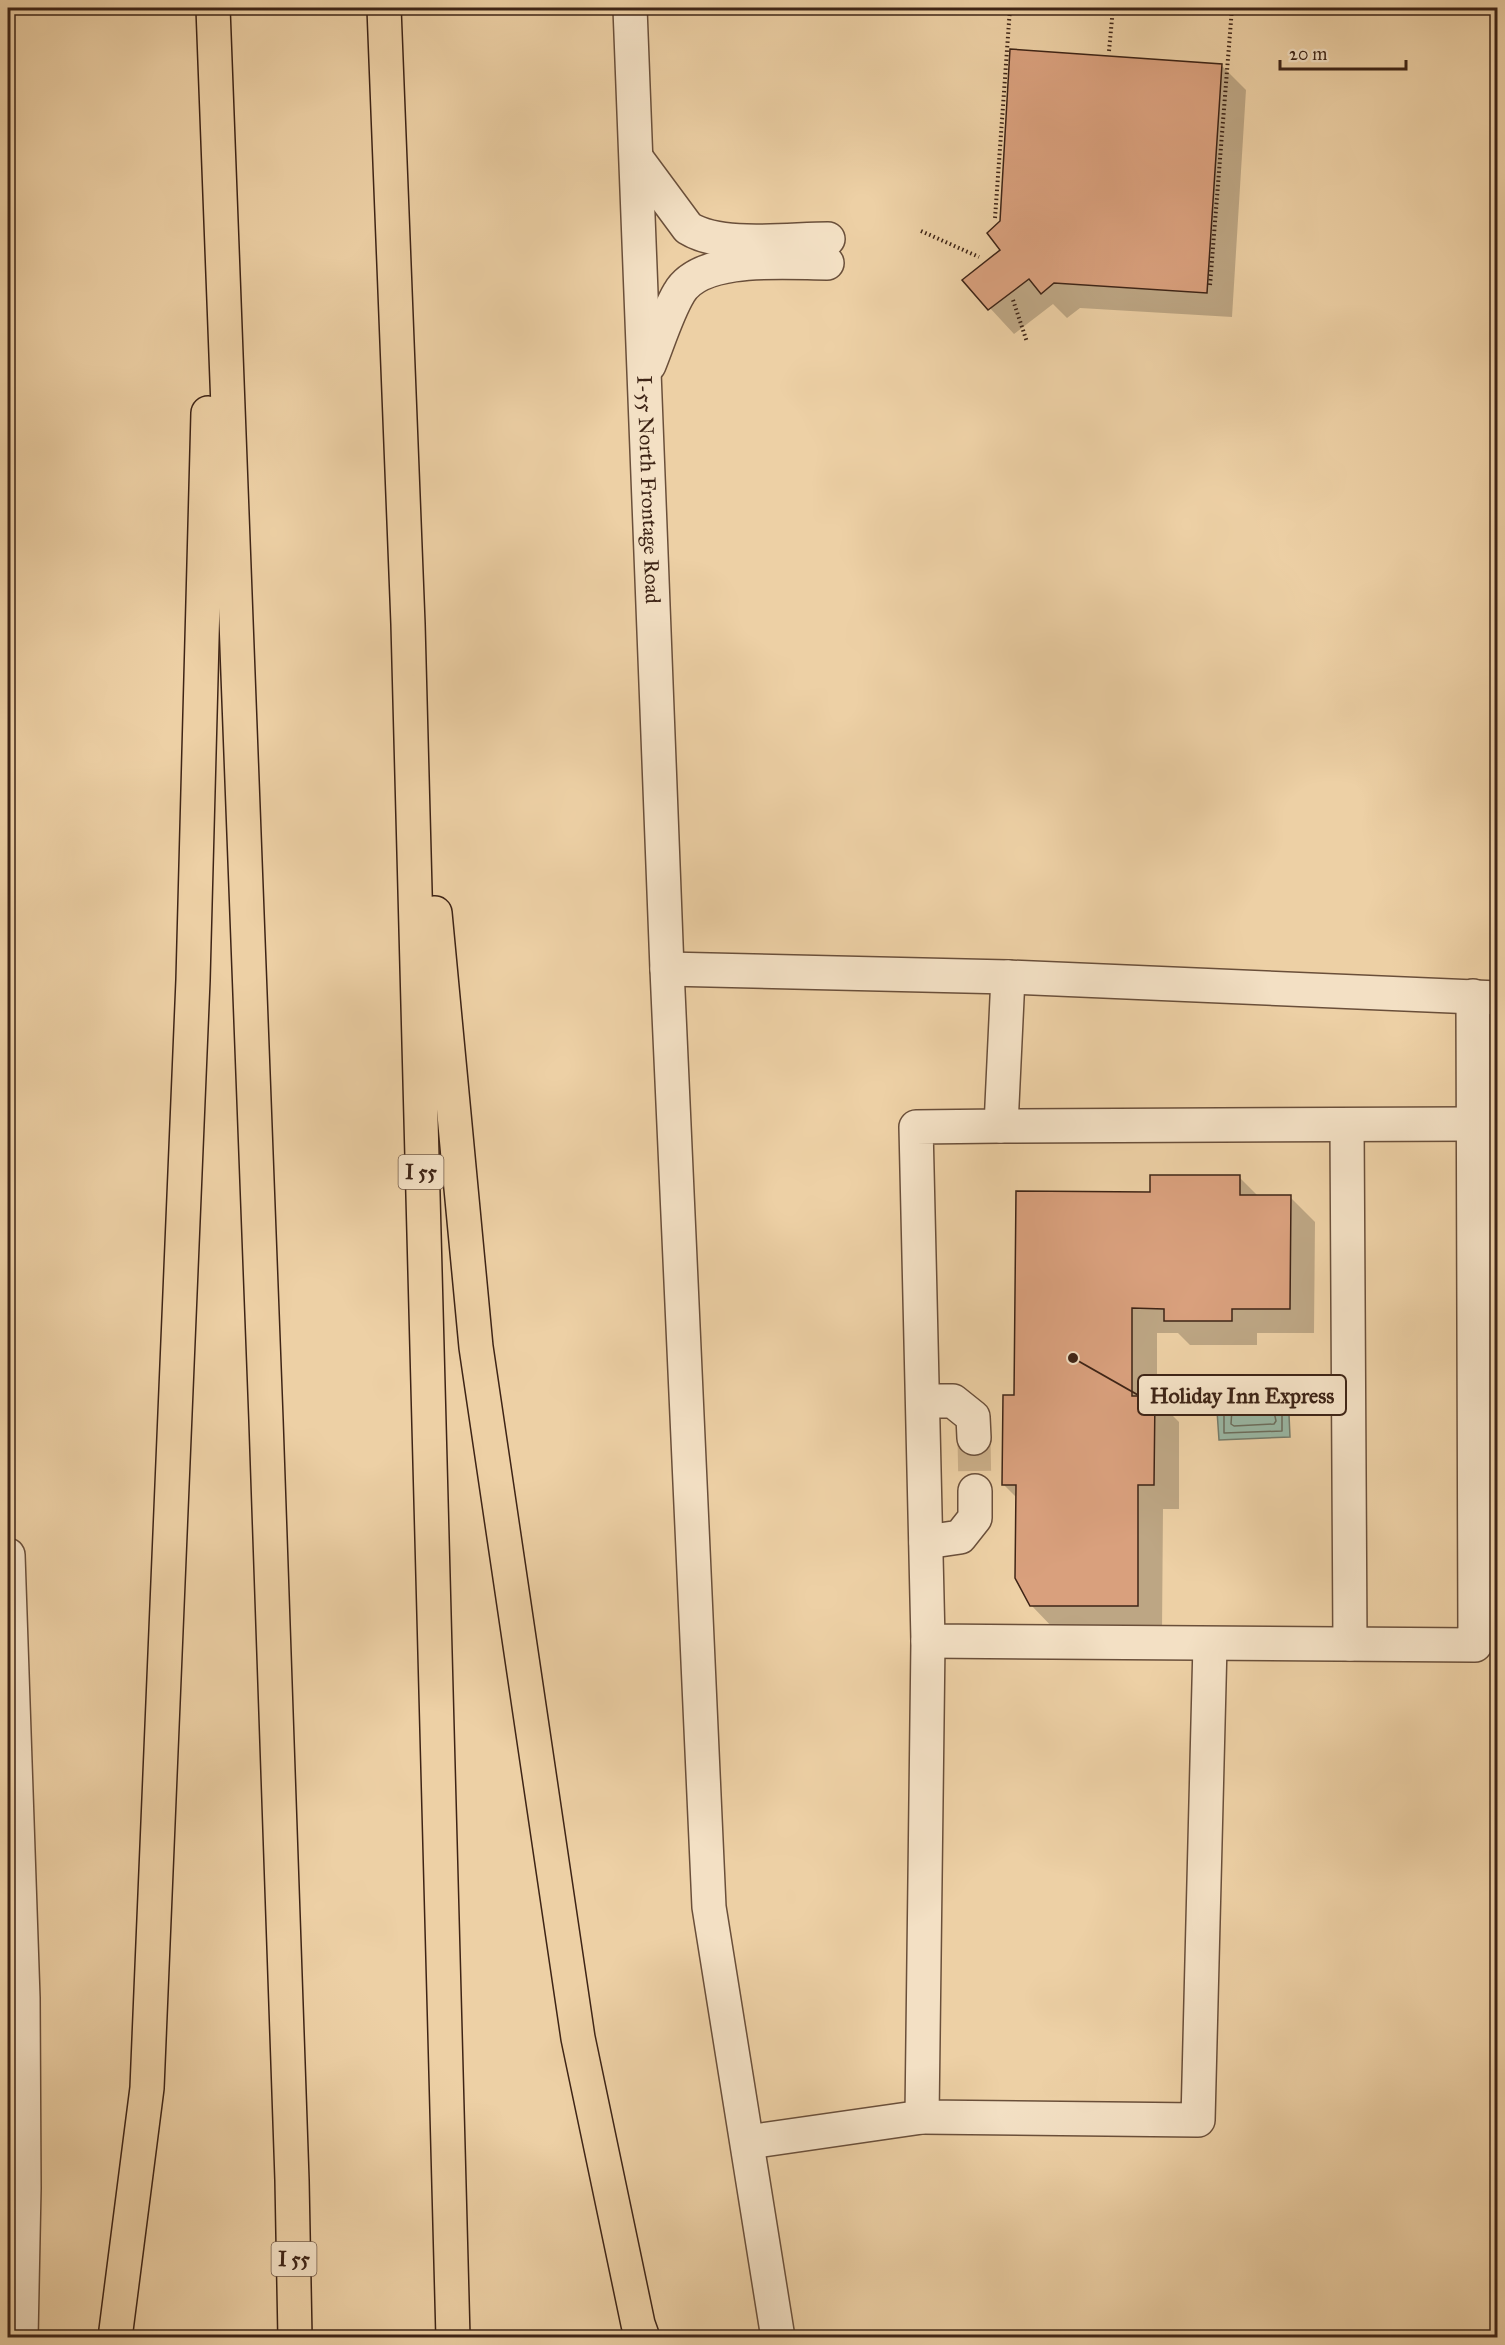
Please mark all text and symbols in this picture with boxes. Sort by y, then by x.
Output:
scale bar [1280,33,1406,71]
text: 20 m [1289,43,1327,65]
street label: I-55 North Frontage Road [631,375,666,605]
road number: I 55 [398,1155,444,1189]
callout: Holiday Inn Express [1138,1375,1346,1415]
text: Holiday Inn Express [1150,1382,1334,1409]
road number: I 55 [272,2242,316,2276]

